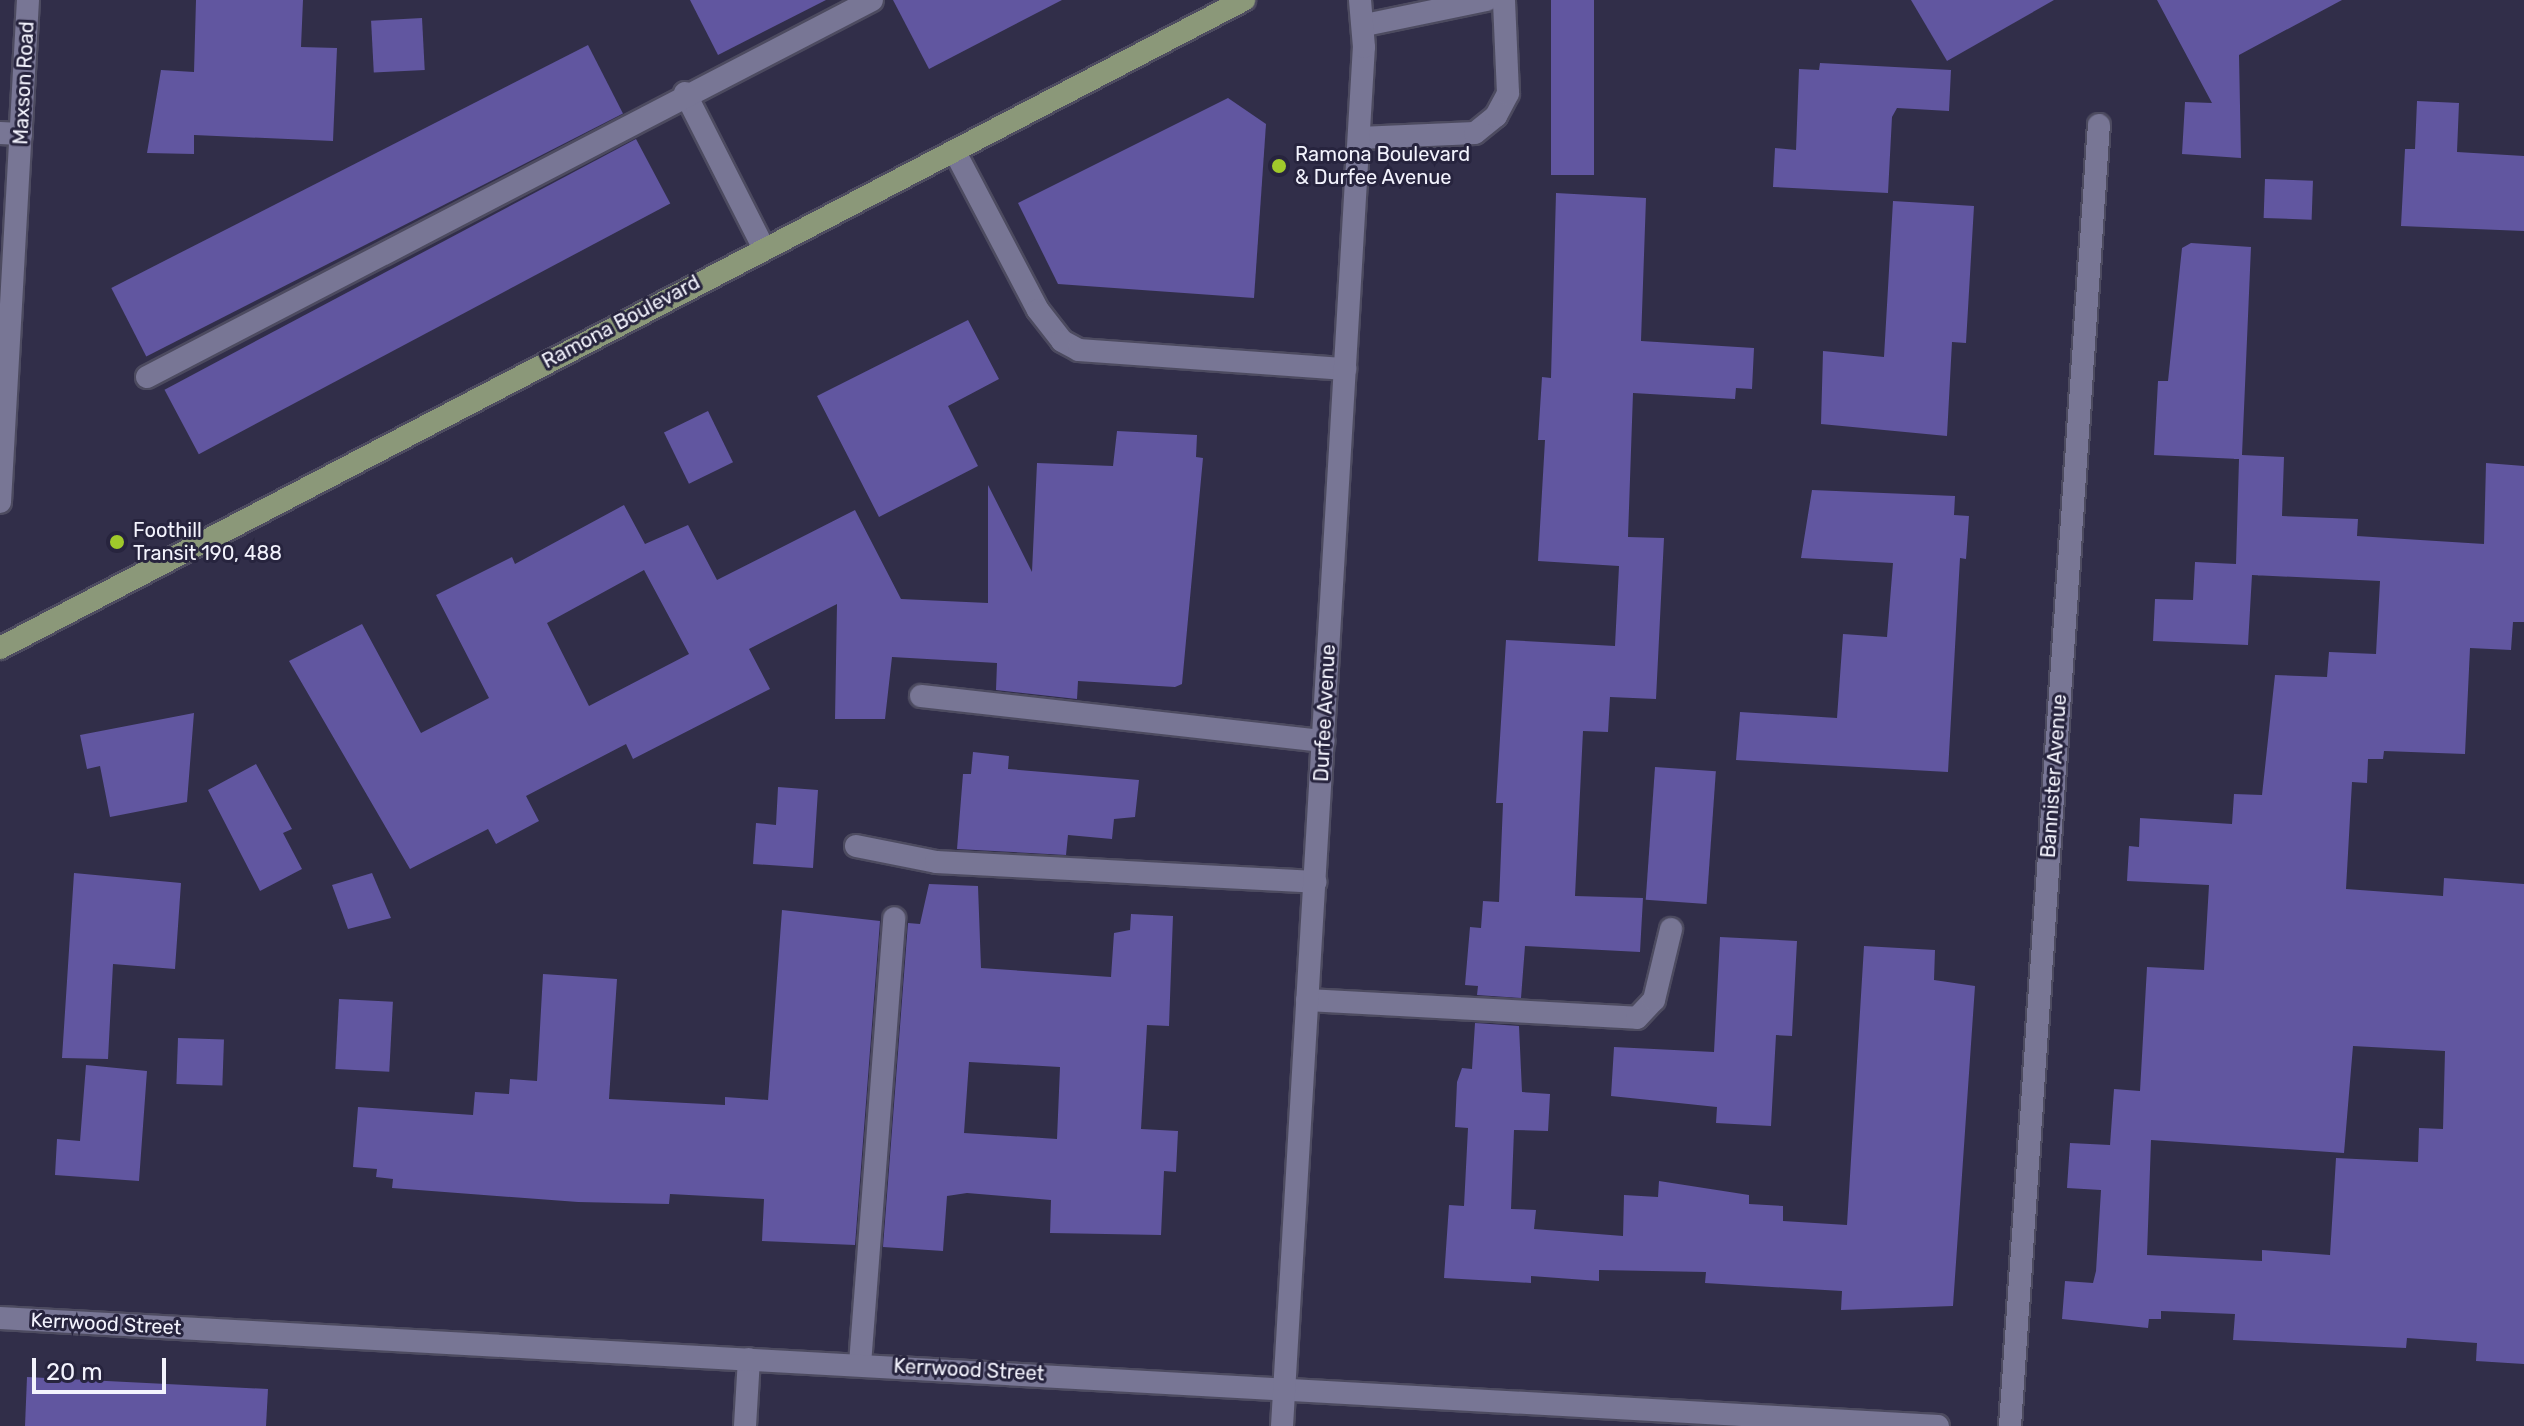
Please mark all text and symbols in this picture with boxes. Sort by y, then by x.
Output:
street label: Maxson Road [9,21,39,145]
place label: Ramona Boulevard & Durfee Avenue [1295,142,1470,189]
marker: Ramona Boulevard & Durfee Avenue [1270,157,1288,175]
street label: Ramona Boulevard [538,270,704,374]
place label: Foothill Transit 190, 488 [133,518,282,565]
marker: Foothill Transit 190, 488 [108,533,126,551]
street label: Durfee Avenue [1309,643,1341,783]
street label: Bannister Avenue [2036,693,2072,859]
street label: Kerrwood Street [30,1308,182,1340]
scale bar [36,1342,170,1392]
street label: Kerrwood Street [893,1354,1045,1386]
text: 20 m [46,1358,103,1386]

